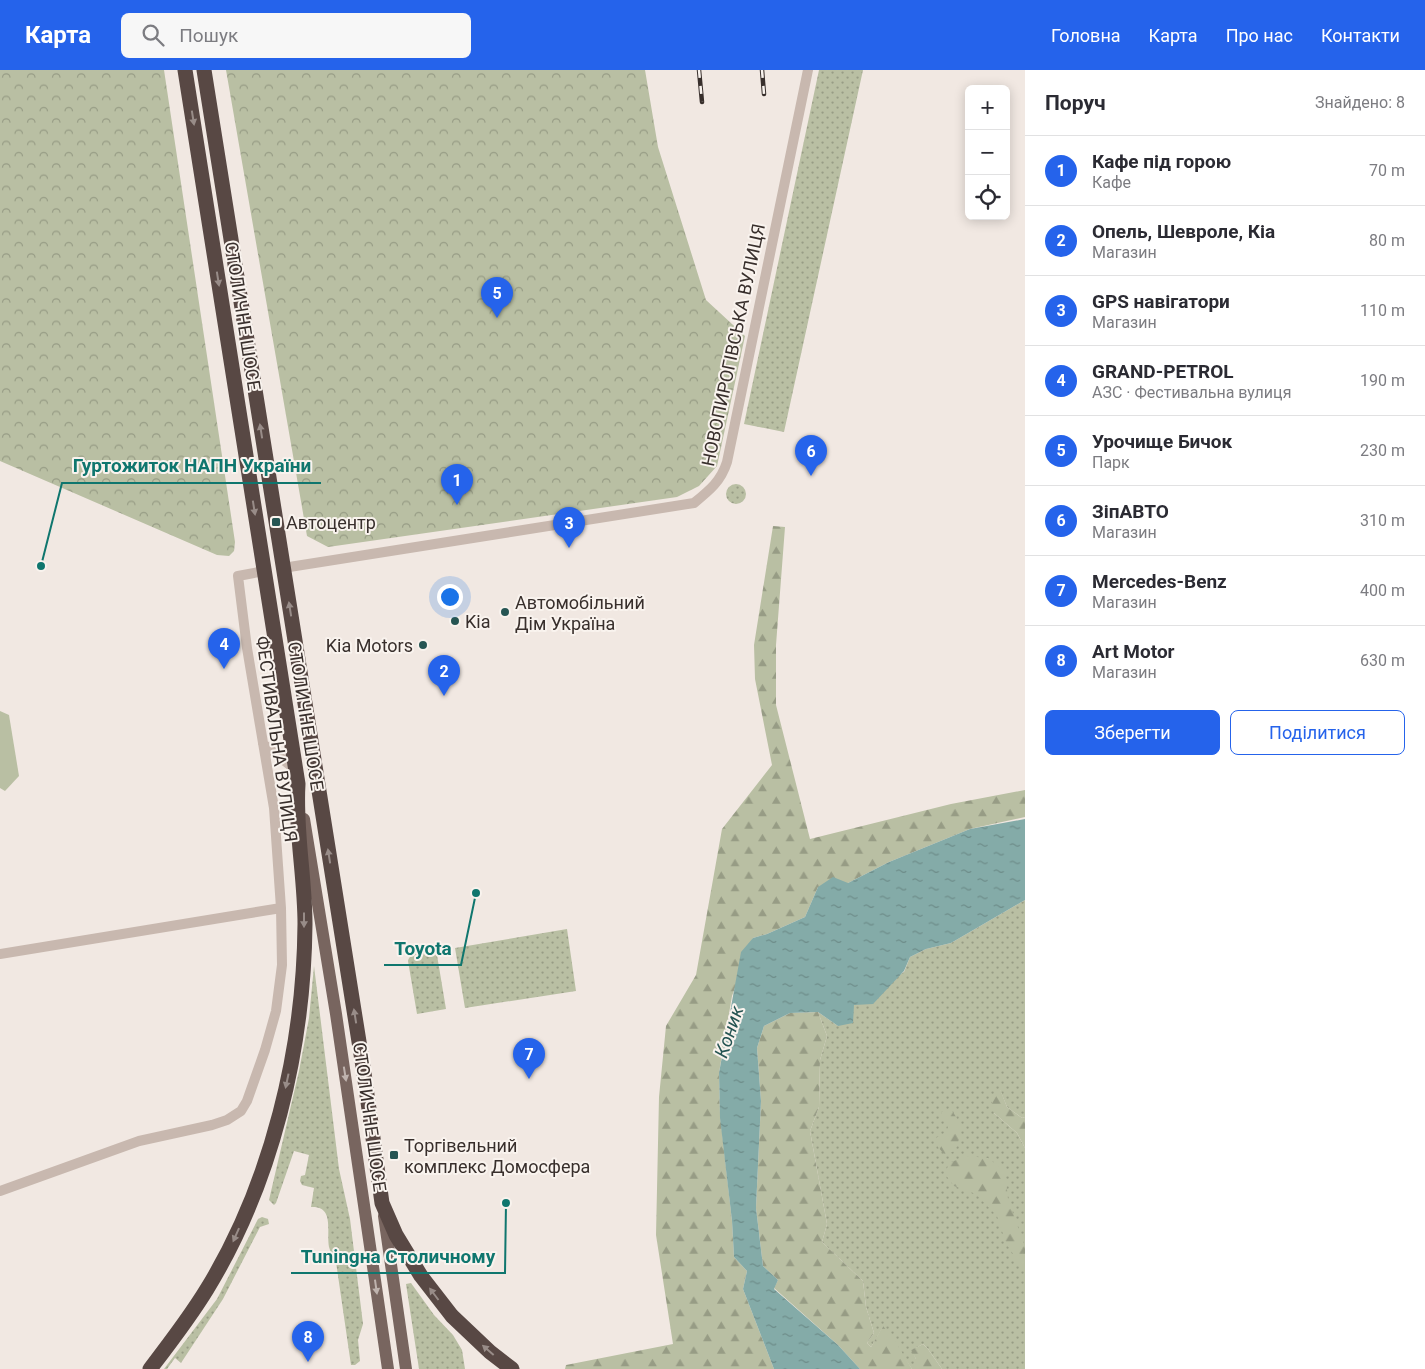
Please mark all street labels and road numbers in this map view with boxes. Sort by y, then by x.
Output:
street label: НОВОПИРОГІВСЬКА ВУЛИЦЯ [697,222,769,468]
street label: СТОЛИЧНЕ ШОСЕ [221,240,265,392]
street label: ФЕСТИВАЛЬНА ВУЛИЦЯ [252,635,302,843]
street label: СТОЛИЧНЕ ШОСЕ [284,640,328,792]
street label: СТОЛИЧНЕ ШОСЕ [349,1041,391,1193]

